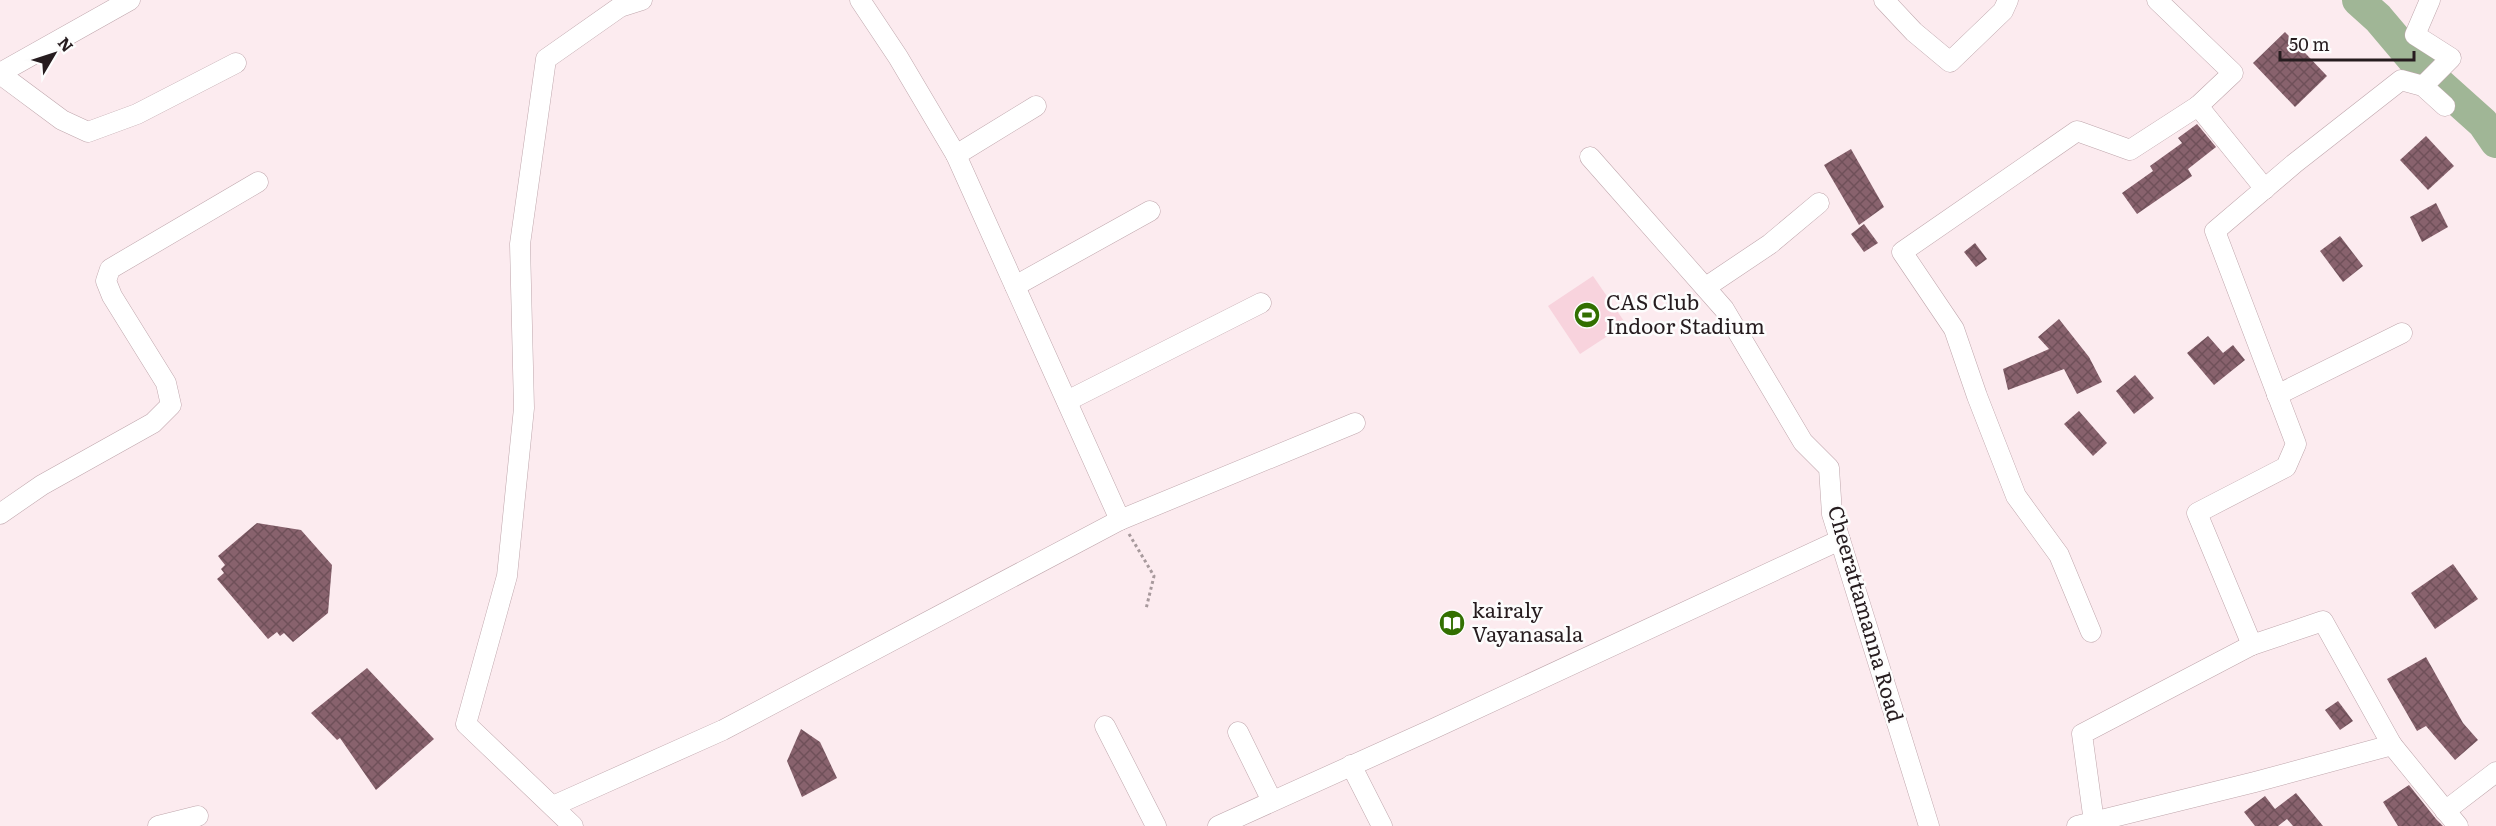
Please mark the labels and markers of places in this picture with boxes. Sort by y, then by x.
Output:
place label: CAS Club Indoor Stadium [1606,285,1765,340]
sports icon: CAS Club Indoor Stadium [1572,300,1602,330]
place label: kairaly Vayanasala [1472,593,1584,648]
library icon: kairaly Vayanasala [1437,608,1467,638]

